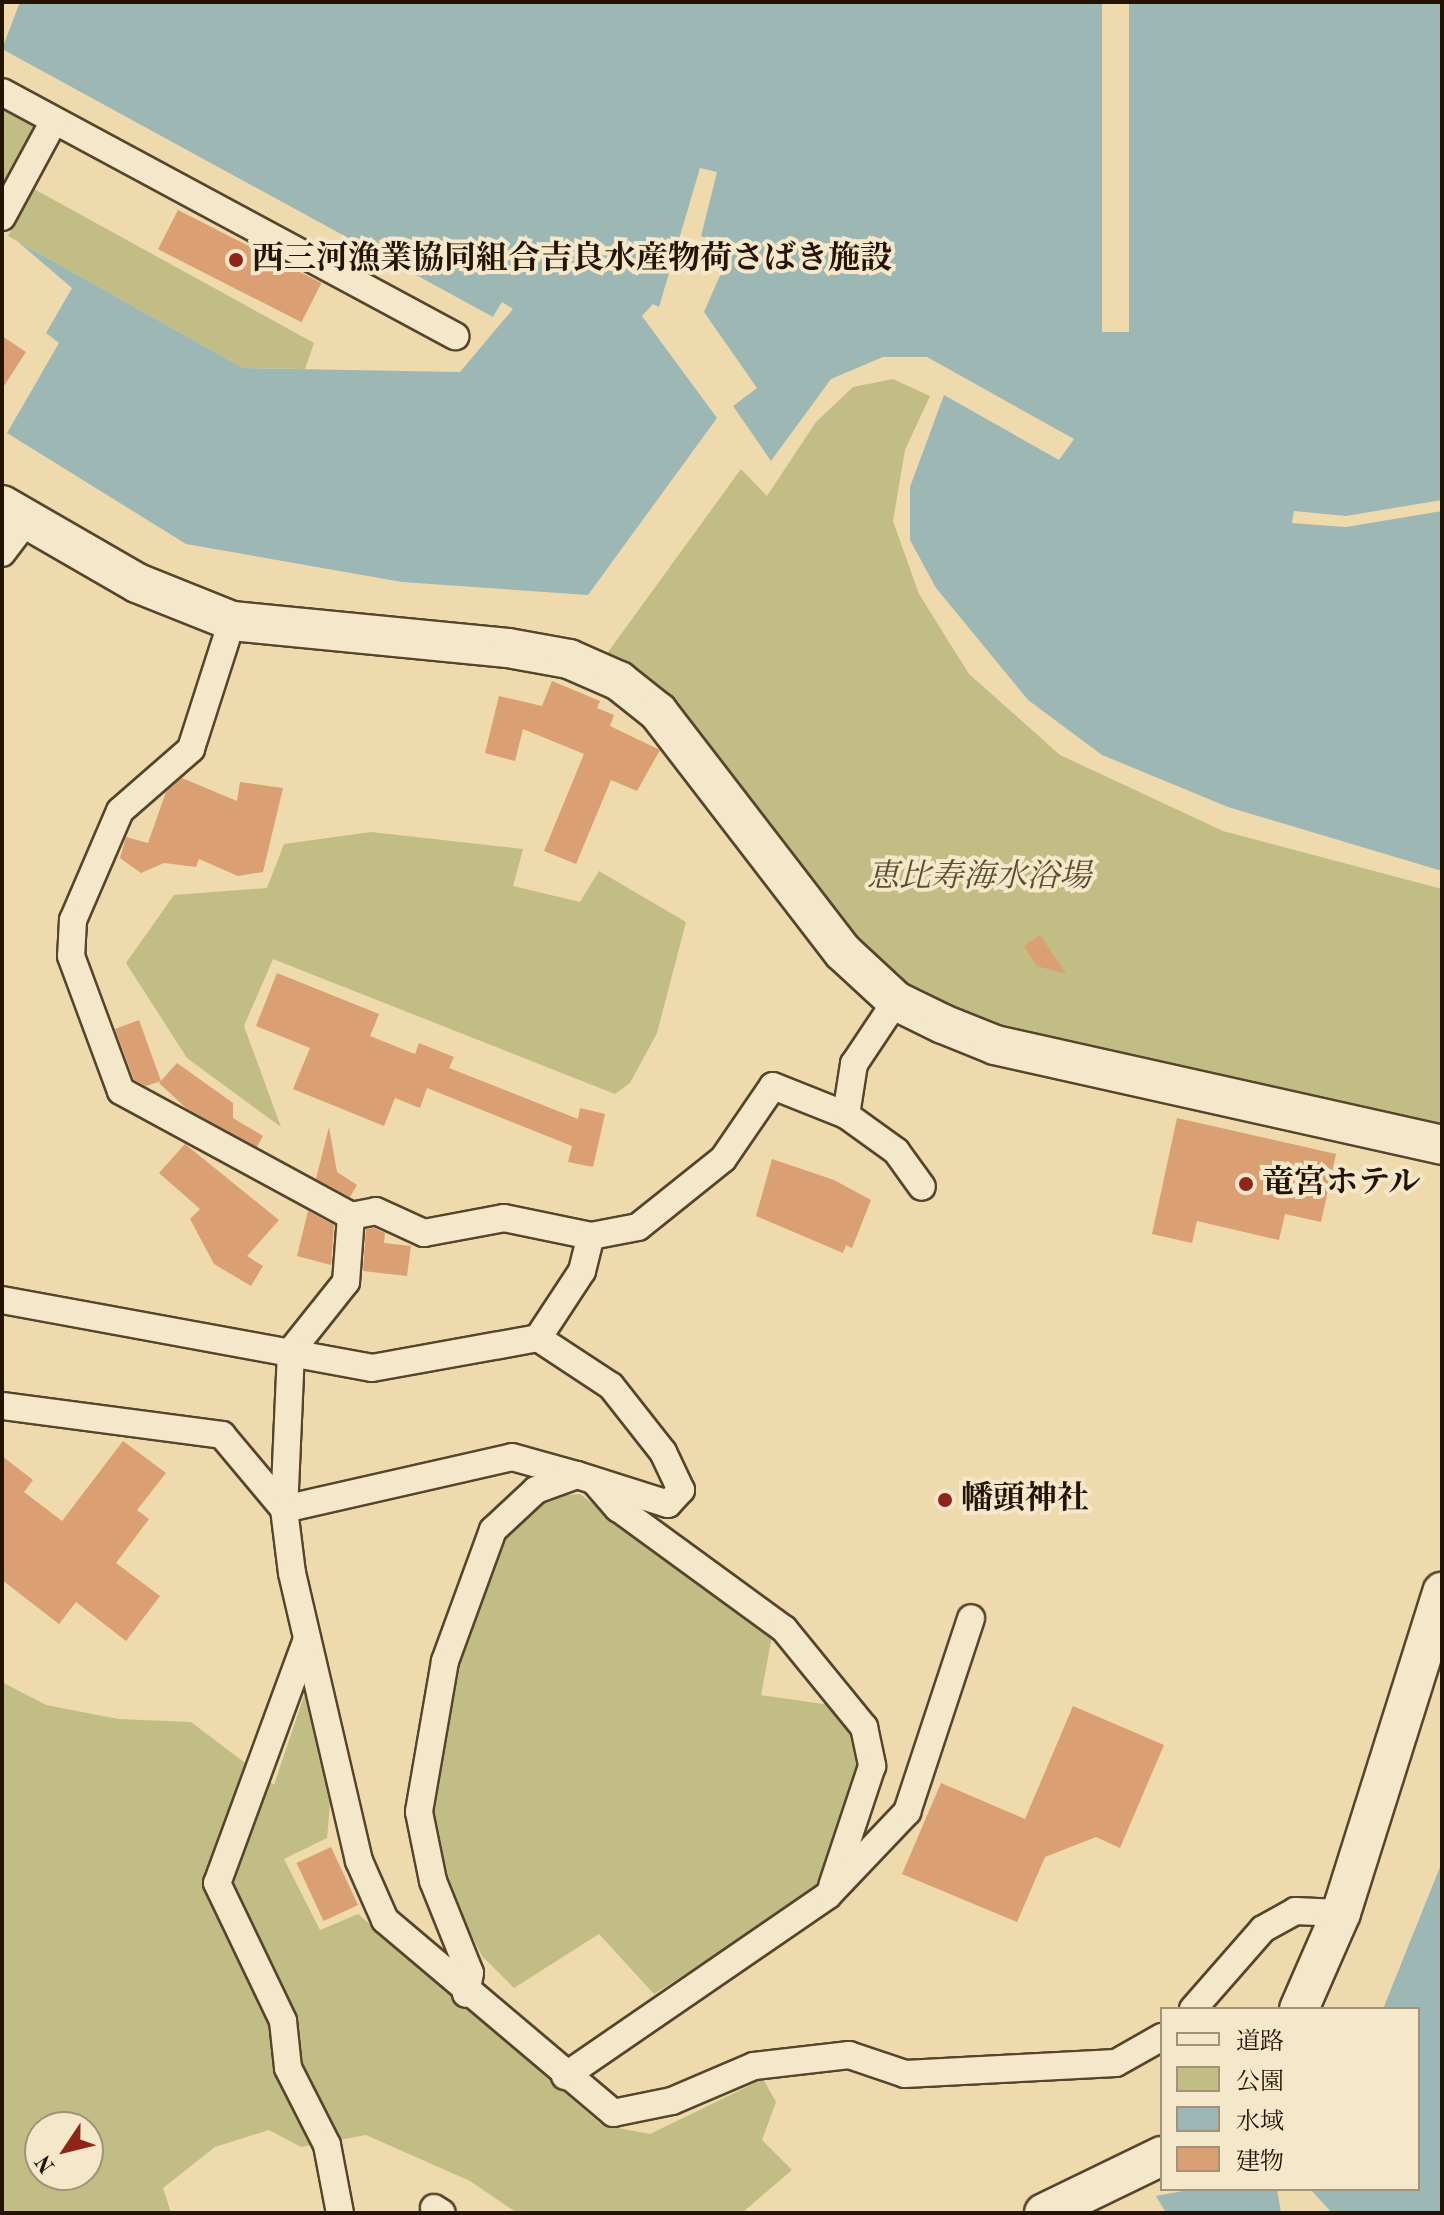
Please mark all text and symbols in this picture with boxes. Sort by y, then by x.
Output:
place label: 西三河漁業協同組合吉良水産物荷さばき施設 [252,241,892,279]
marker: 西三河漁業協同組合吉良水産物荷さばき施設 [227,251,245,269]
park label: 恵比寿海水浴場 [867,859,1091,897]
place label: 竜宮ホテル [1262,1165,1422,1203]
marker: 竜宮ホテル [1237,1175,1255,1193]
place label: 幡頭神社 [961,1481,1089,1519]
marker: 幡頭神社 [936,1491,954,1509]
legend [1160,2007,1420,2191]
text: 道路 [1236,2031,1284,2055]
text: 公園 [1236,2071,1284,2095]
north arrow [24,2111,104,2191]
text: 水域 [1236,2111,1284,2135]
text: N [32,2150,60,2177]
text: 建物 [1236,2151,1284,2175]

